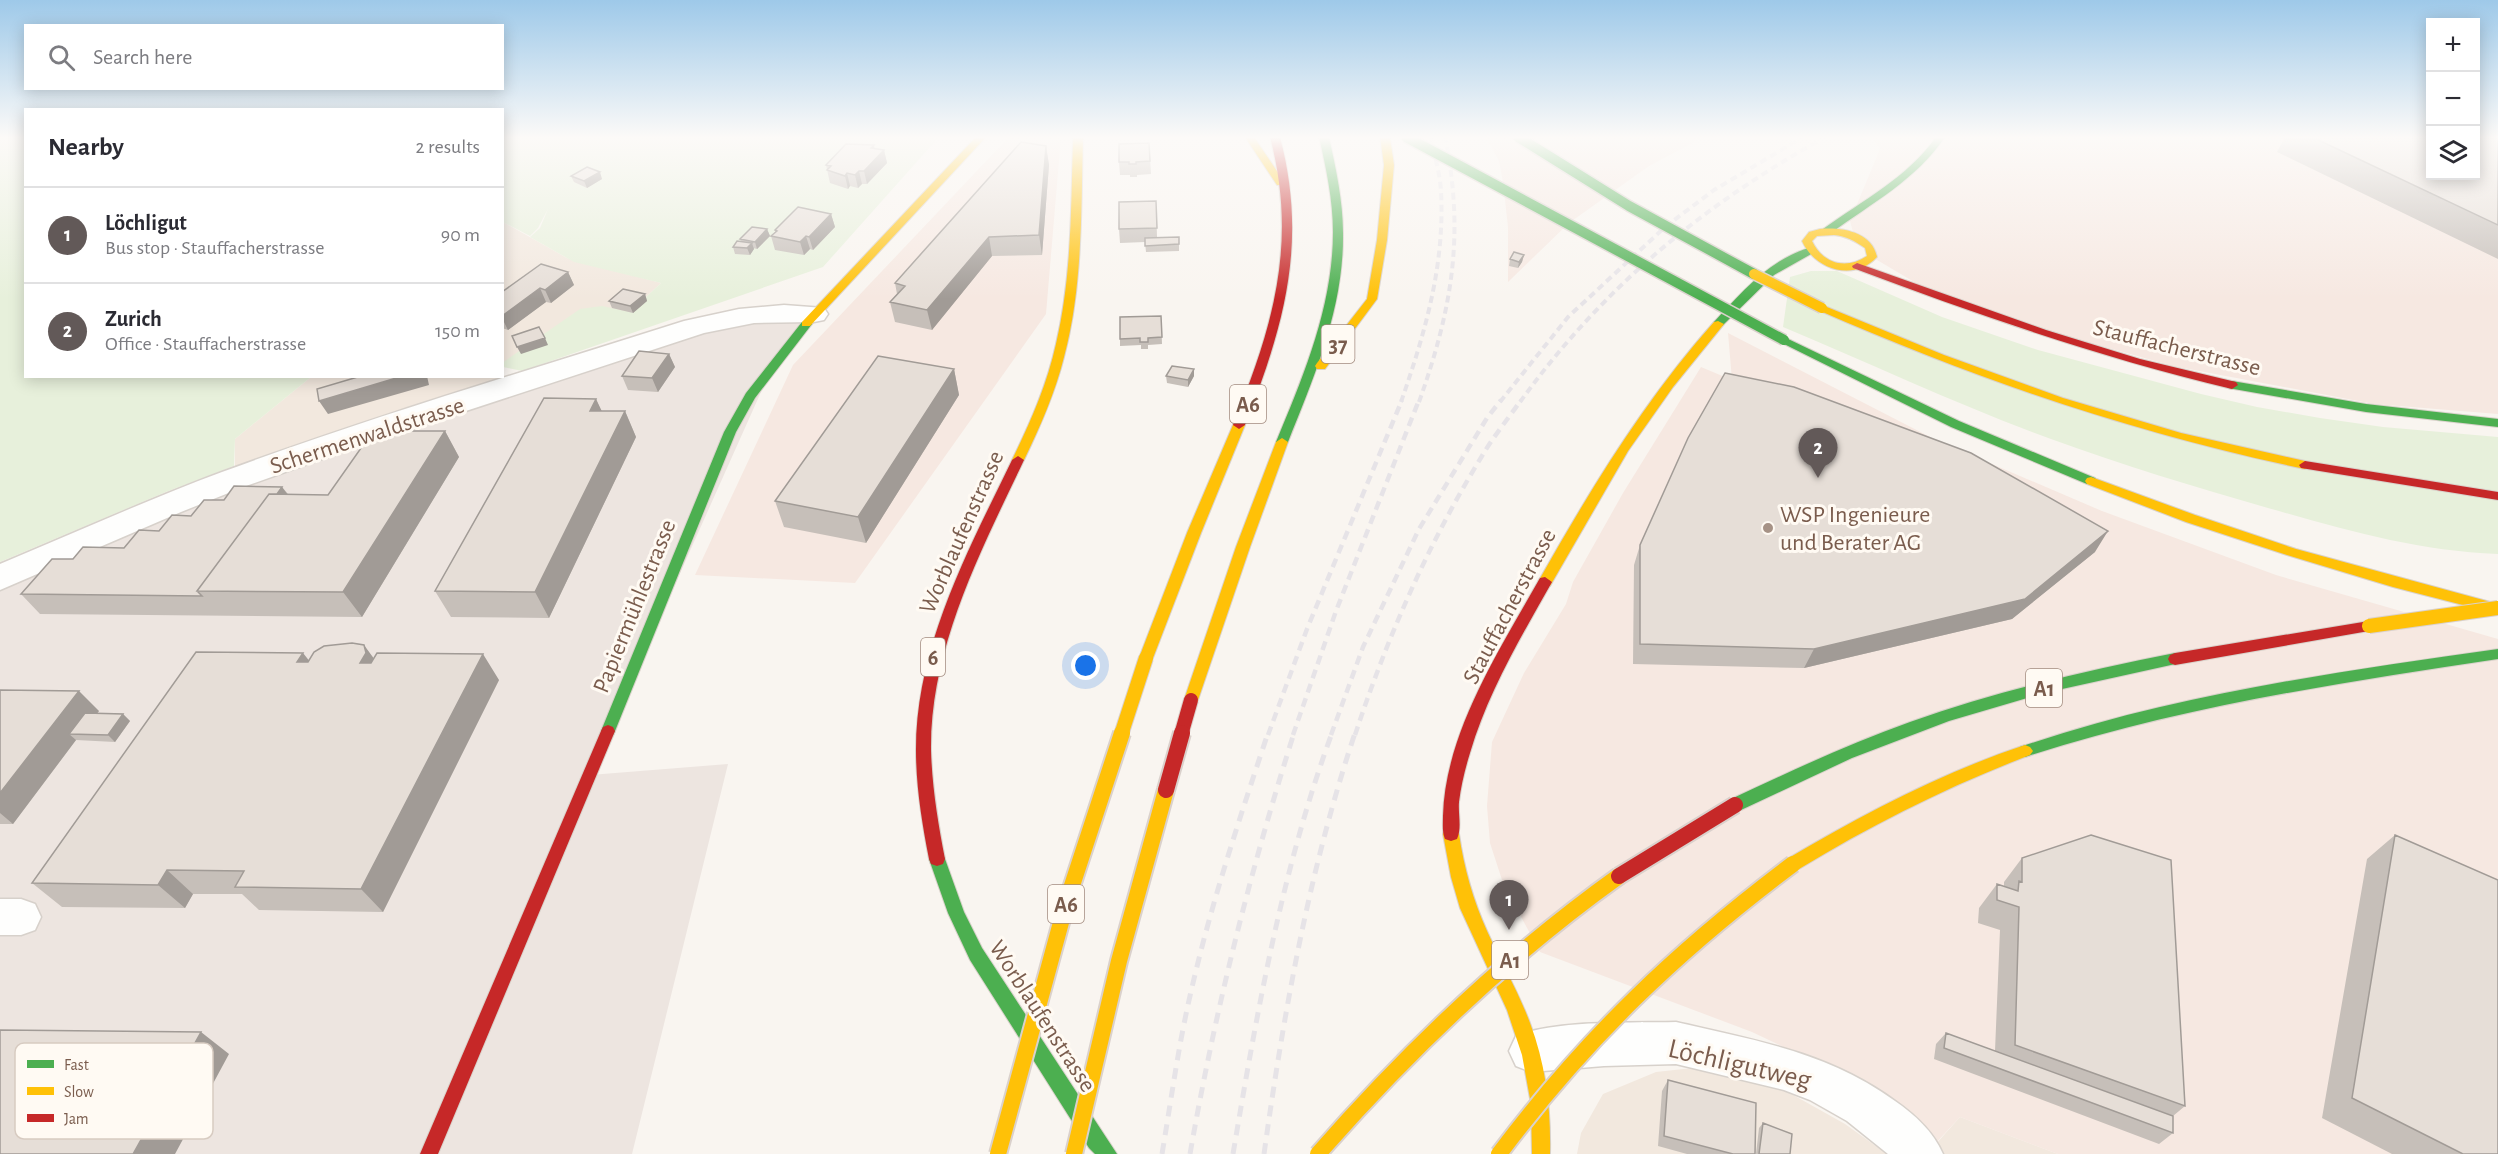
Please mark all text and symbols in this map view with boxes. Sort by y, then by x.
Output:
map controls [2426,18,2480,180]
button: + [2426,18,2480,72]
search box [24,24,504,90]
icon: search [45,41,78,74]
text: Search here [93,46,192,68]
button: − [2426,72,2480,126]
button: layers [2426,126,2480,180]
text: Nearby [48,134,124,160]
text: 2 results [416,137,480,157]
text: Löchligut [105,212,187,234]
text: 1 [64,225,71,245]
text: 90 m [441,225,480,245]
text: Bus stop · Stauffacherstrasse [105,238,325,258]
text: Zurich [105,308,162,330]
street label: Stauffacherstrasse [2090,316,2263,380]
text: 2 [63,321,72,341]
text: 150 m [435,321,480,341]
road number: 37 [1322,325,1354,363]
text: Office · Stauffacherstrasse [105,334,306,354]
road number: A6 [1230,385,1266,423]
street label: Schermenwaldstrasse [267,393,467,479]
pin: 2 [1798,428,1838,478]
street label: Worblaufenstrasse [915,447,1009,617]
place label: WSP Ingenieure und Berater AG [1780,503,1930,555]
street label: Papiermühlestrasse [589,516,681,696]
marker: WSP Ingenieure und Berater AG [1761,521,1775,535]
street label: Stauffacherstrasse [1459,525,1561,688]
road number: 6 [921,638,945,676]
your location [1071,651,1100,680]
road number: A1 [2026,669,2062,707]
pin: 1 [1490,880,1528,930]
road number: A6 [1048,885,1084,923]
street label: Worblaufenstrasse [984,937,1100,1097]
road number: A1 [1492,941,1528,979]
street label: Löchligutweg [1665,1035,1814,1095]
legend [15,1043,213,1139]
text: Fast [64,1057,89,1073]
text: Slow [64,1084,94,1100]
text: Jam [64,1111,89,1127]

